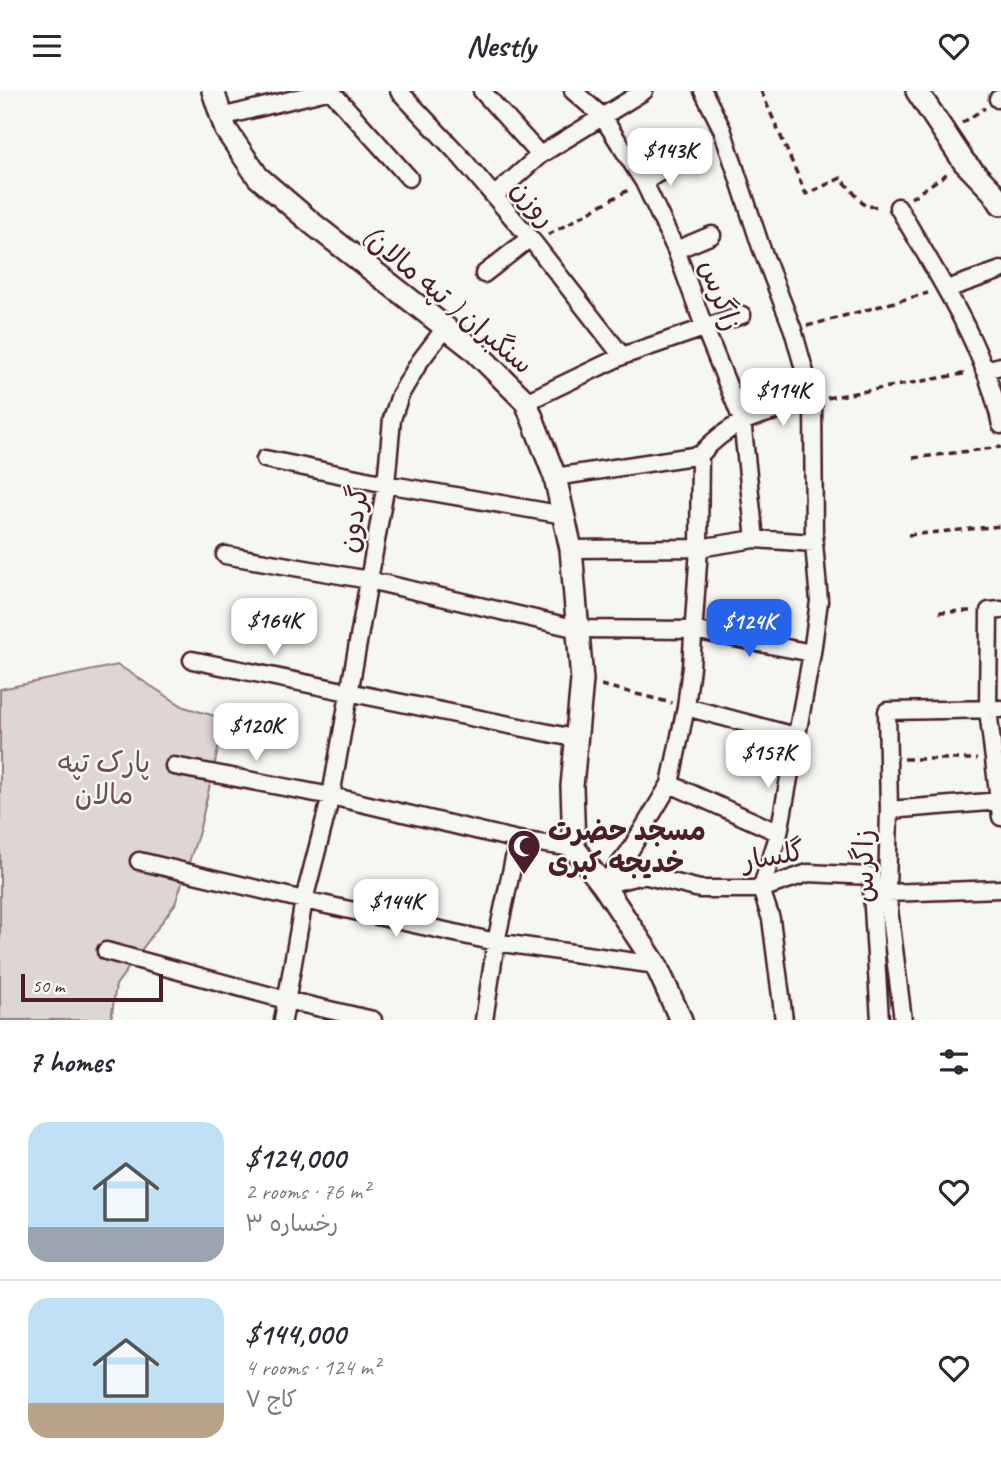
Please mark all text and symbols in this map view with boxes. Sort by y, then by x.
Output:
text: Nestly [466,25,535,66]
icon: menu [28,27,66,65]
icon: heart [935,27,973,65]
pin: $143K [621,129,719,188]
text: $143K [643,136,697,165]
street label: روزن [503,172,564,235]
street label: سنگبران ( تپه مالان) [354,217,541,382]
street label: زاگرس [692,255,750,336]
pin: $114K [734,369,832,428]
text: $114K [756,376,810,405]
street label: گردون [330,483,377,555]
pin: $164K [225,599,323,658]
pin: $124K [700,599,798,659]
text: $164K [247,606,301,635]
text: $124K [722,607,776,636]
pin: $120K [207,703,305,763]
text: $120K [229,711,283,740]
pin: $157K [719,731,817,790]
text: $157K [742,738,794,767]
park label: پارک تپه مالان [58,745,150,812]
place label: مسجد حضرت خدیجه کبری [548,813,706,880]
mosque icon: مسجد حضرت خدیجه کبری [505,827,543,876]
street label: زاگرس [846,829,881,903]
street label: گلسار [737,833,807,878]
pin: $144K [347,879,445,939]
text: $144K [369,887,423,916]
scale bar [21,971,163,1003]
text: 50 m [32,974,64,998]
text: 7 homes [28,1043,113,1081]
icon: filters [935,1043,973,1081]
text: $124,000 [245,1139,345,1177]
icon: home [84,1150,168,1234]
icon: heart [935,1173,973,1211]
text: 2 rooms · 76 m² [245,1177,369,1206]
text: رخساره ۳ [245,1209,338,1238]
text: $144,000 [245,1315,345,1353]
icon: home [84,1326,168,1410]
icon: heart [935,1349,973,1387]
text: 4 rooms · 124 m² [245,1353,380,1382]
text: کاج ۷ [245,1385,297,1414]

